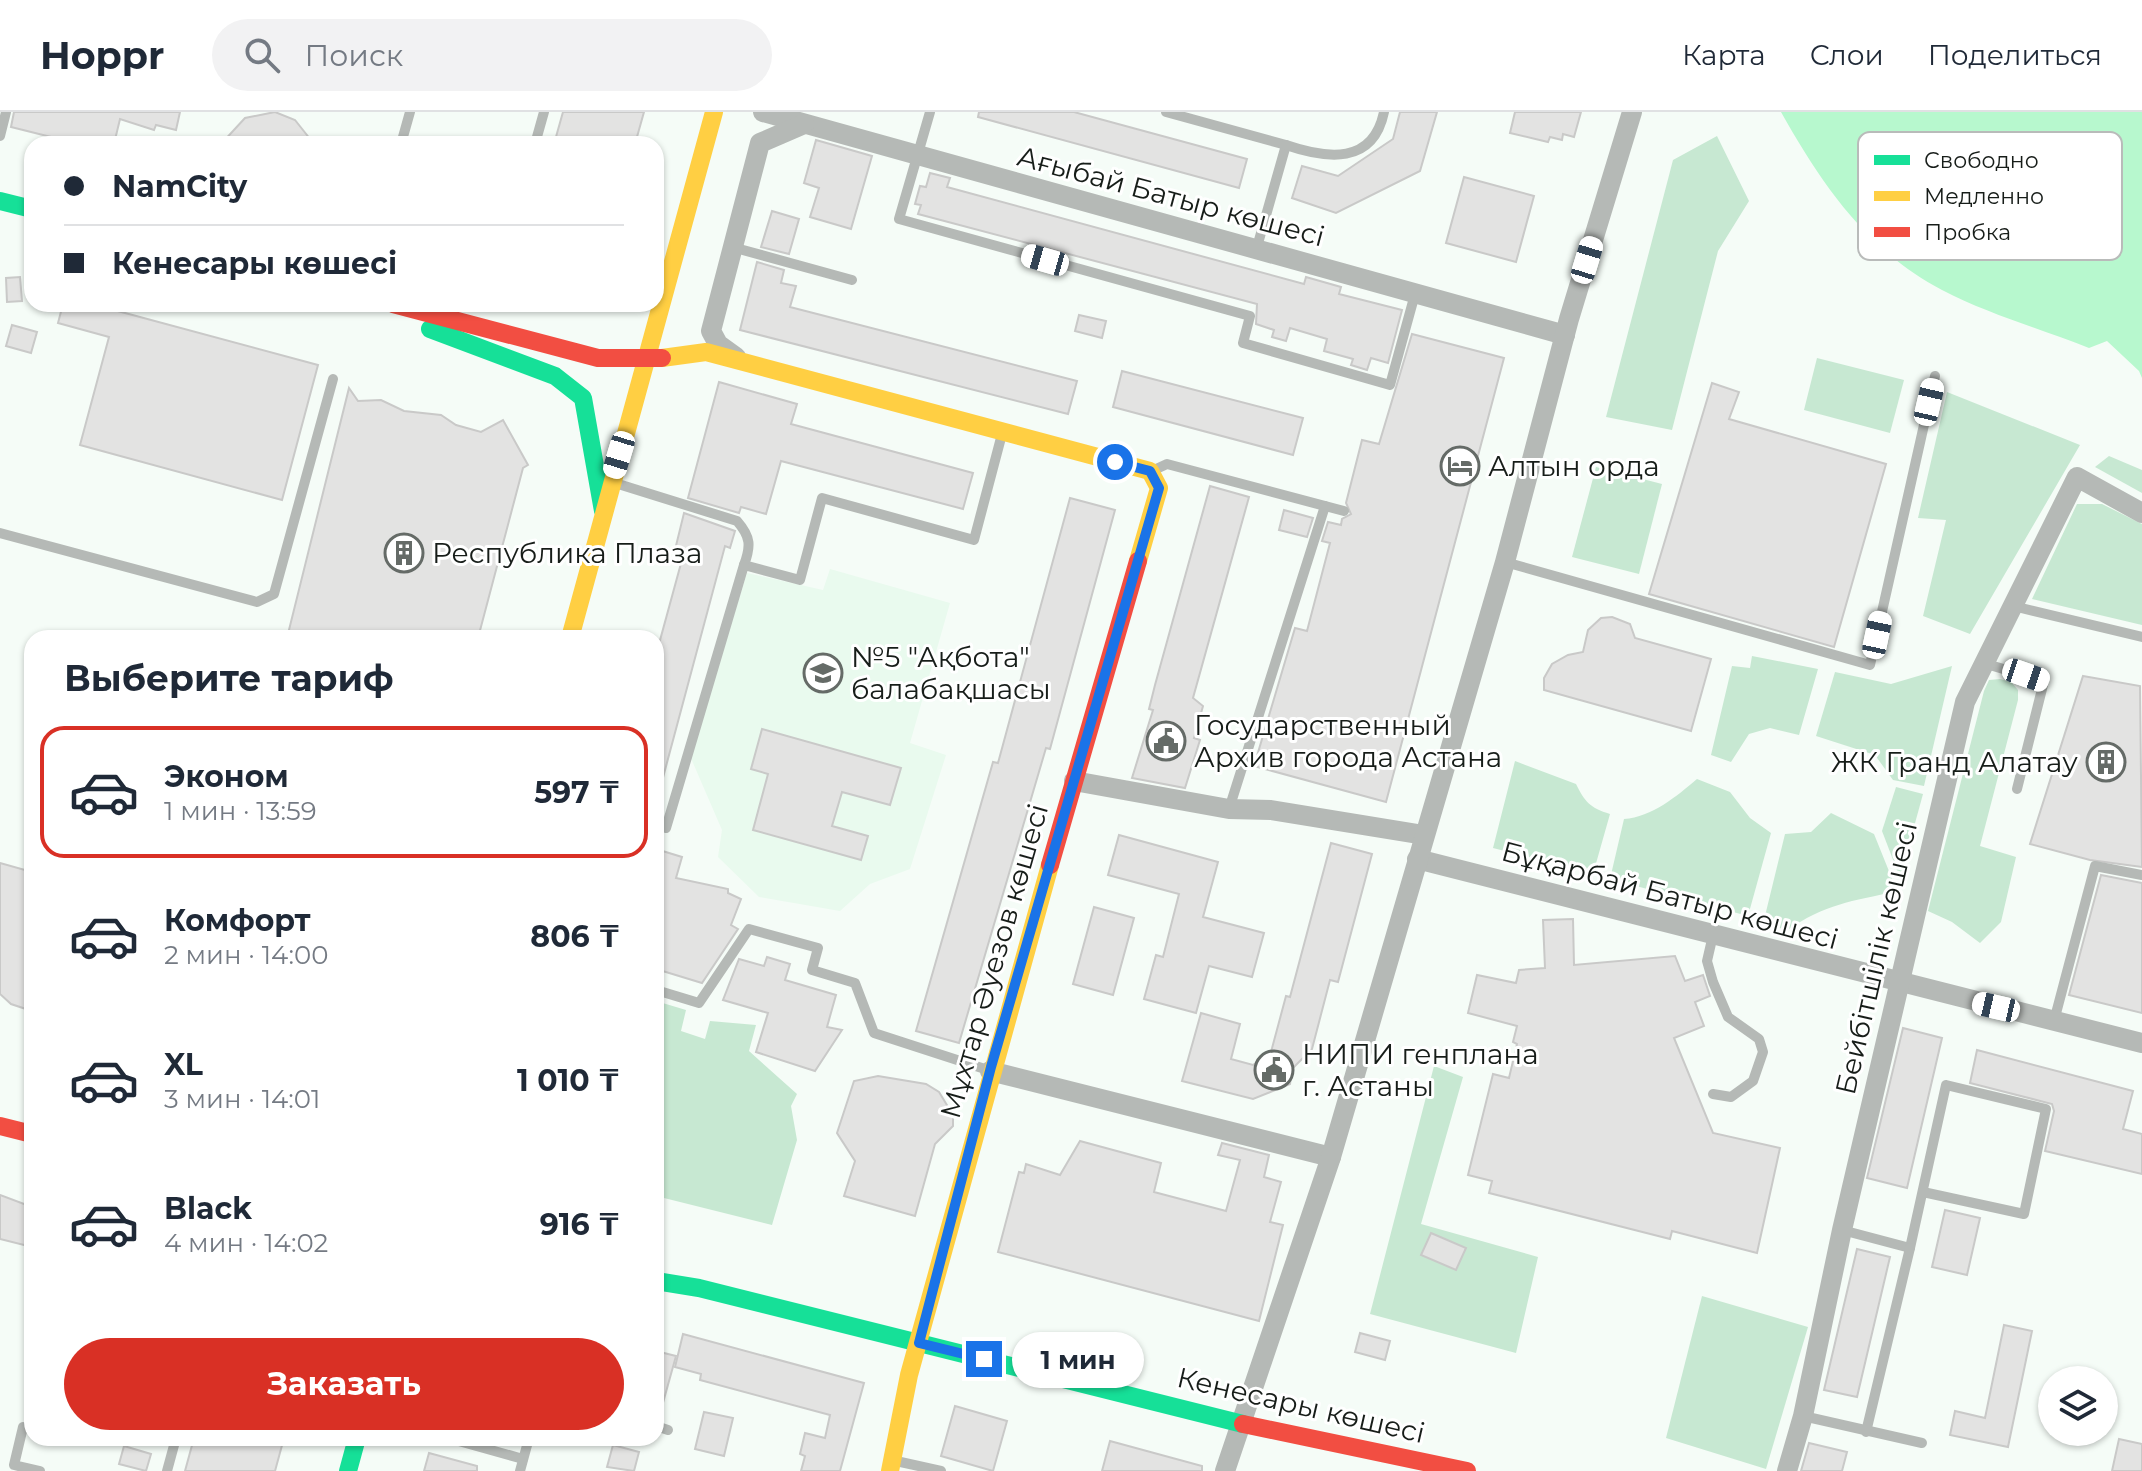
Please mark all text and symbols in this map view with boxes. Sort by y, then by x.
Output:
search box [212,19,772,91]
text: Hoppr [40,32,164,79]
icon: search [240,33,284,77]
text: Поиск [304,37,403,74]
text: Карта [1682,38,1766,72]
text: Слои [1810,38,1884,72]
text: Поделиться [1928,38,2102,72]
legend [1858,132,2122,260]
street label: Ағыбай Батыр көшесі [1014,139,1328,253]
text: Свободно [1924,147,2039,174]
text: NamCity [112,168,247,205]
text: Медленно [1924,183,2044,210]
text: Пробка [1924,219,2011,246]
car [1569,234,1605,286]
car [1019,242,1071,278]
text: Кенесары көшесі [112,245,397,282]
car [1912,376,1946,428]
car [601,429,637,481]
route start [1097,444,1133,480]
hotel icon: Алтын орда [1439,445,1481,487]
place label: Алтын орда [1488,449,1659,483]
building icon: Республика Плаза [383,532,425,574]
place label: Республика Плаза [432,536,702,570]
car [1860,609,1894,661]
place label: №5 "Ақбота" балабақшасы [851,640,1051,706]
school or university icon: №5 "Ақбота" балабақшасы [802,652,844,694]
text: Выберите тариф [64,656,394,700]
car [1999,656,2053,694]
place label: Государственный Архив города Астана [1194,708,1502,774]
public building icon: Государственный Архив города Астана [1145,720,1187,762]
building icon: ЖК Гранд Алатау [2085,741,2127,783]
place label: ЖК Гранд Алатау [1831,745,2078,779]
icon: car [68,756,140,828]
text: Эконом [164,758,289,795]
text: 597 ₸ [534,774,620,811]
text: 1 мин · 13:59 [164,795,316,827]
street label: Мұхтар Әуезов көшесі [933,800,1055,1122]
street label: Бейбітшілік көшесі [1828,818,1924,1098]
street label: Бұқарбай Батыр көшесі [1498,834,1842,956]
icon: car [68,900,140,972]
text: Комфорт [164,902,311,939]
text: 806 ₸ [530,918,620,955]
text: 2 мин · 14:00 [164,939,328,971]
car [1970,990,2022,1024]
place label: НИПИ генплана г. Астаны [1302,1037,1539,1103]
icon: car [68,1044,140,1116]
text: XL [164,1046,203,1083]
public building icon: НИПИ генплана г. Астаны [1253,1049,1295,1091]
text: 1 010 ₸ [517,1062,620,1099]
text: 3 мин · 14:01 [164,1083,320,1115]
icon: car [68,1188,140,1260]
text: Black [164,1190,252,1227]
text: 916 ₸ [540,1206,620,1243]
text: 4 мин · 14:02 [164,1227,328,1259]
callout: 1 мин [1012,1331,1144,1387]
button: Заказать [64,1338,624,1430]
route end [966,1341,1002,1377]
text: 1 мин [1040,1344,1116,1376]
street label: Кенесары көшесі [1174,1360,1428,1450]
map controls [2038,1366,2118,1446]
button: layers [2038,1366,2118,1446]

